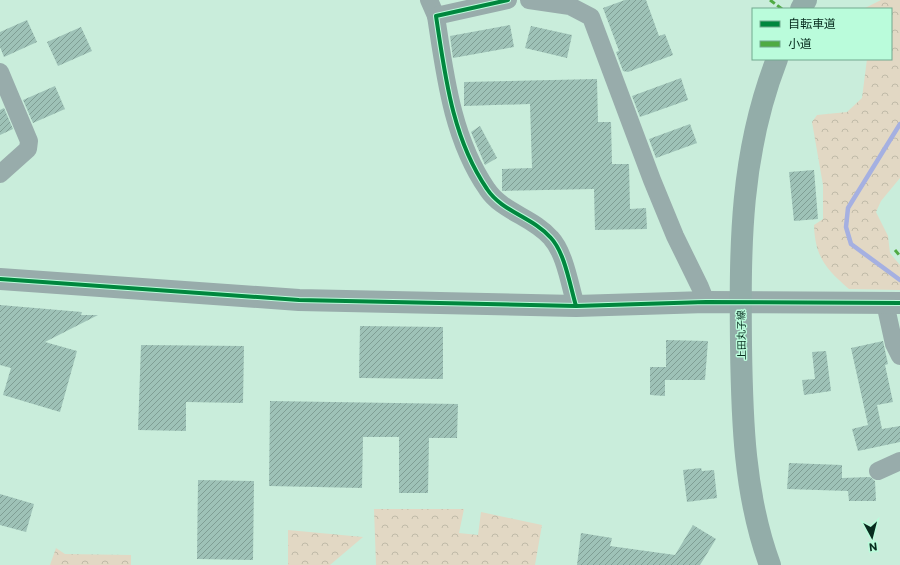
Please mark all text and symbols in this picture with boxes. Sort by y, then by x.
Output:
legend [752,8,892,60]
text: 自転車道 [788,16,836,30]
text: 小道 [788,36,812,50]
street label: 上田丸子線 [735,310,747,360]
north arrow [852,517,892,557]
text: N [868,540,878,554]

